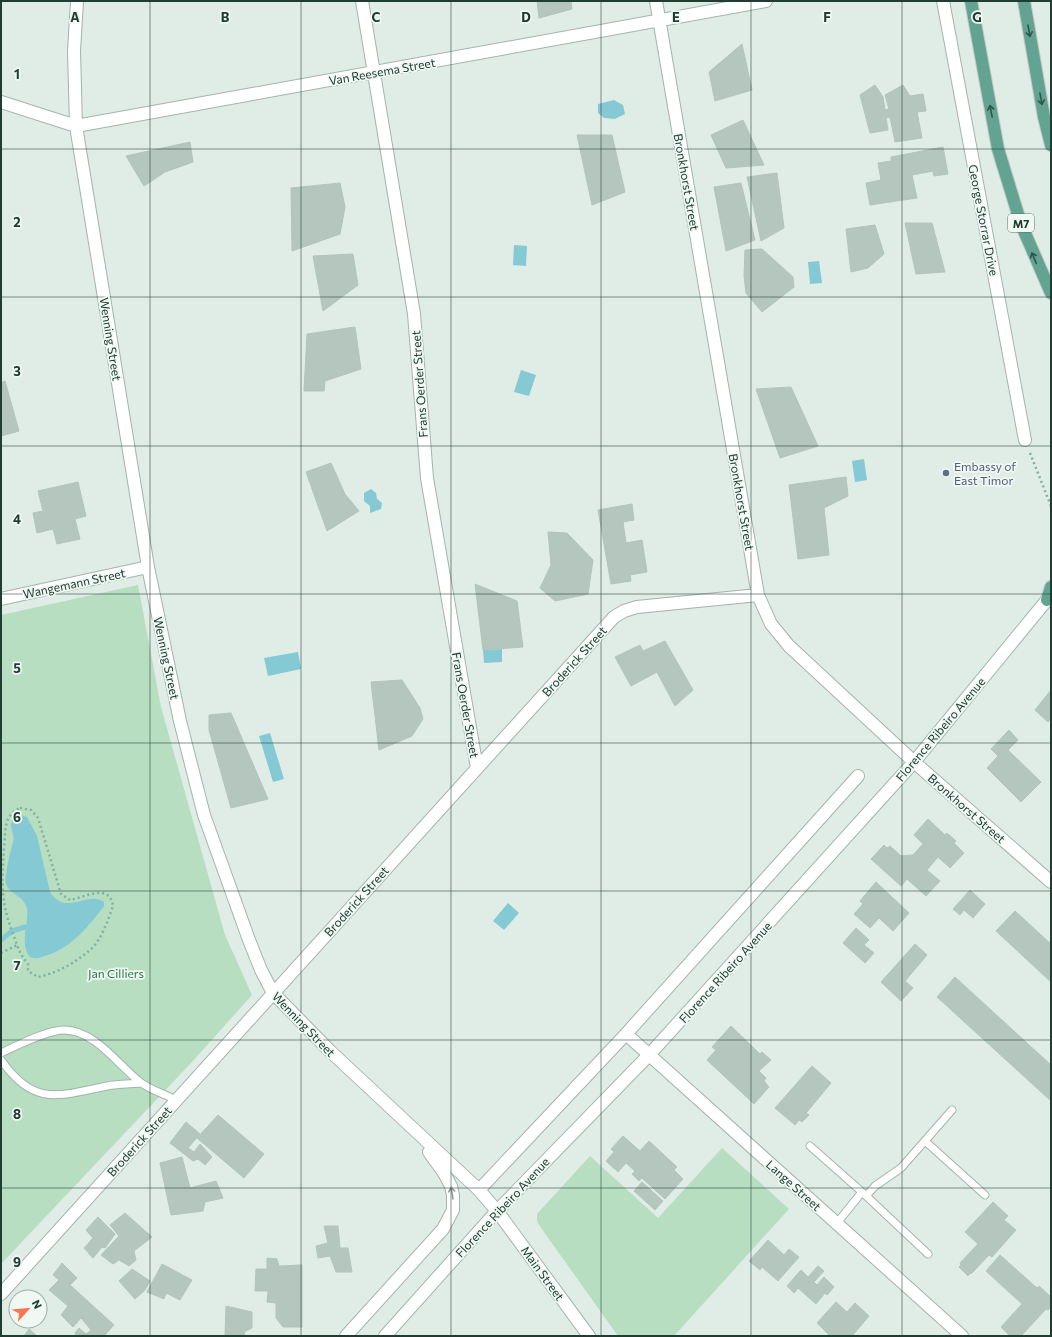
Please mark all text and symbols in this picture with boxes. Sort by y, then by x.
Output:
text: A [70,9,80,25]
text: B [221,9,230,25]
text: C [372,9,381,25]
text: D [521,9,531,25]
text: E [672,9,680,25]
text: F [823,9,831,25]
text: G [972,9,982,25]
one-way arrow [1025,24,1033,37]
street label: Van Reesema Street [328,55,437,87]
text: 1 [14,66,20,82]
one-way arrow [1037,92,1045,105]
one-way arrow [986,105,994,118]
street label: Bronkhorst Street [672,132,702,232]
street label: George Storrar Drive [966,163,1002,277]
text: 2 [13,214,21,230]
road number: M7 [1008,214,1034,232]
one-way arrow [1030,252,1038,264]
street label: Wenning Street [98,296,125,382]
street label: Frans Oerder Street [408,330,430,438]
text: 3 [13,363,21,379]
street label: Bronkhorst Street [727,452,757,552]
place label: Embassy of East Timor [954,459,1016,487]
marker: Embassy of East Timor [941,468,951,478]
text: 4 [13,511,21,527]
street label: Wangemann Street [22,565,126,601]
street label: Wenning Street [151,615,183,701]
street label: Broderick Street [539,623,609,699]
street label: Frans Oerder Street [450,651,482,759]
text: 5 [13,660,21,676]
street label: Florence Ribeiro Avenue [892,674,988,784]
street label: Bronkhorst Street [925,771,1009,846]
text: 6 [13,809,21,825]
street label: Broderick Street [321,863,391,939]
street label: Florence Ribeiro Avenue [676,919,774,1025]
text: 7 [13,957,21,973]
park label: Jan Cilliers [88,966,144,981]
street label: Wenning Street [270,989,338,1059]
street label: Broderick Street [104,1103,174,1179]
text: 8 [13,1106,21,1122]
street label: Florence Ribeiro Avenue [452,1154,552,1260]
street label: Lange Street [764,1157,824,1213]
one-way arrow [448,1186,456,1199]
street label: Main Street [519,1243,567,1303]
text: 9 [13,1254,21,1270]
north arrow [8,1289,48,1329]
text: N [30,1298,45,1311]

